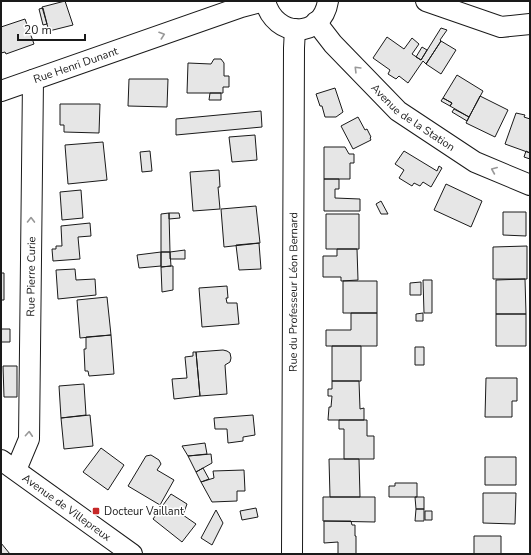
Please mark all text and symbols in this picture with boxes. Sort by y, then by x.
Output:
scale bar [18,16,85,42]
text: 20 m [24,22,52,38]
one-way arrow [159,31,166,39]
street label: Rue Henri Dunant [31,44,120,87]
one-way arrow [354,66,362,74]
street label: Avenue de la Station [368,81,458,155]
one-way arrow [491,167,498,175]
street label: Rue du Professeur Léon Bernard [286,212,301,372]
one-way arrow [27,217,36,223]
street label: Rue Pierre Curie [23,236,39,317]
one-way arrow [25,431,33,437]
street label: Avenue de Villepreux [19,471,114,545]
place label: Docteur Vaillant [104,504,184,519]
marker: Docteur Vaillant [91,506,101,516]

